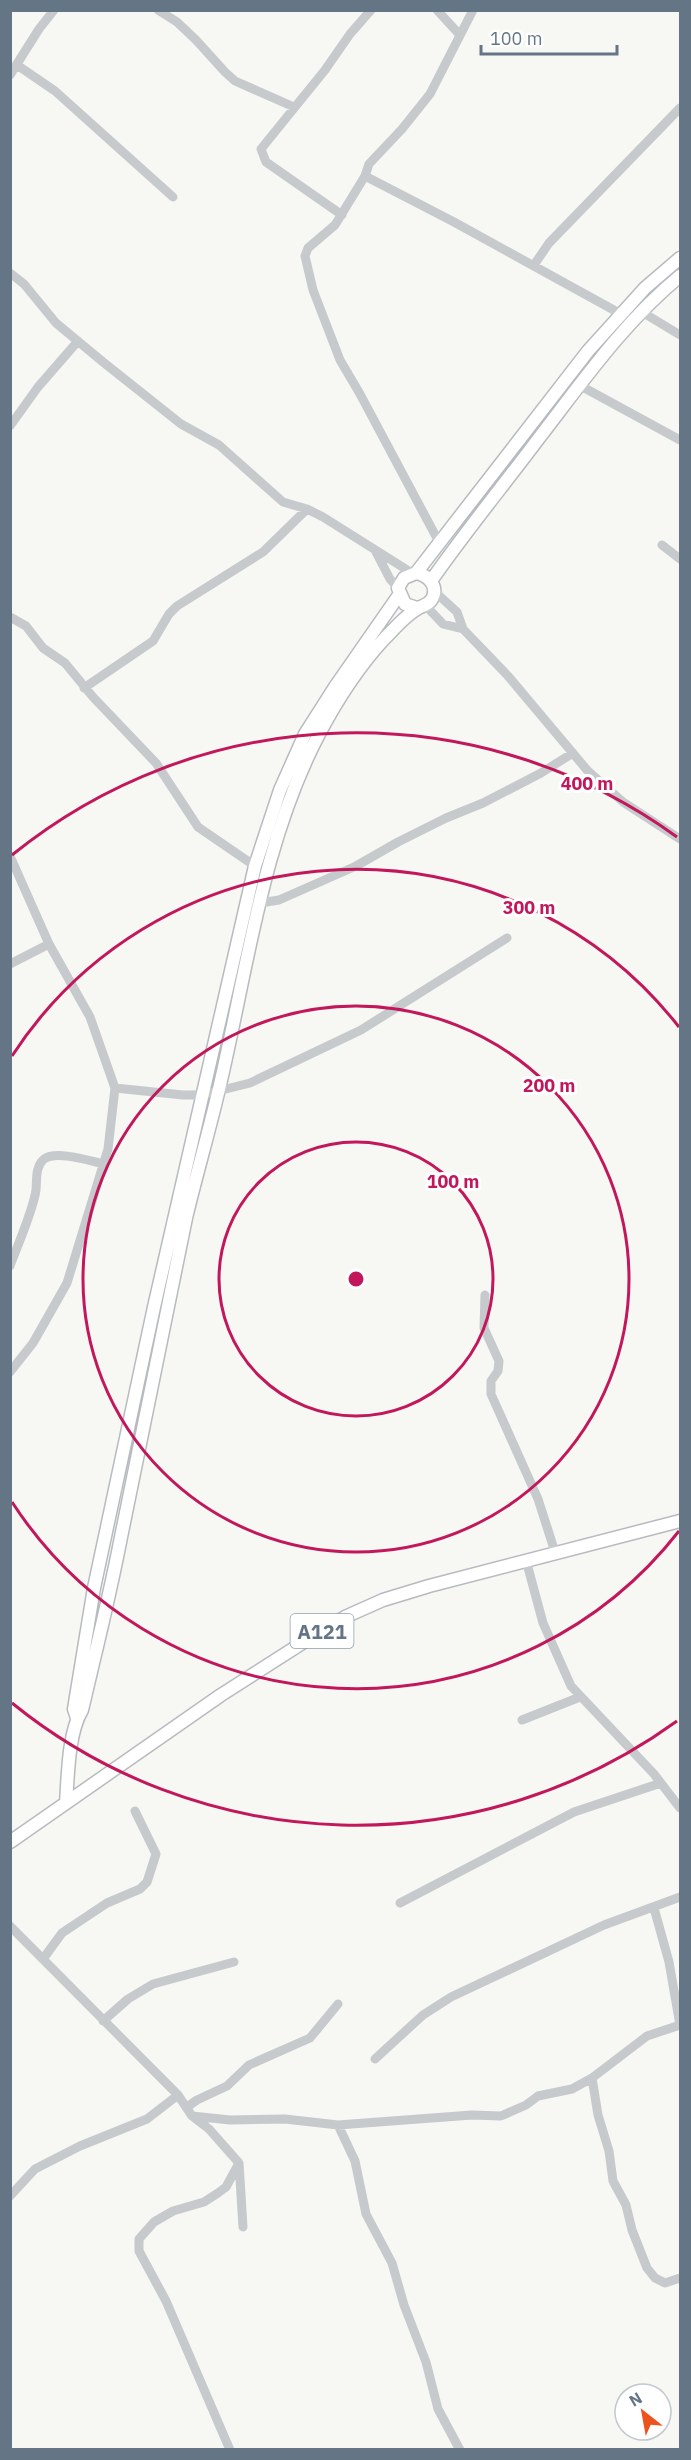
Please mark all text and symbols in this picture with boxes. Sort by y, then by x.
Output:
scale bar [481,18,618,56]
text: 100 m [490,27,542,50]
text: 400 m [561,772,613,795]
text: 300 m [503,896,555,919]
text: 200 m [523,1074,575,1097]
text: 100 m [427,1170,479,1193]
centre of rings [346,1269,366,1289]
road number: A121 [290,1614,354,1648]
north arrow [613,2382,673,2442]
text: N [625,2388,645,2411]

